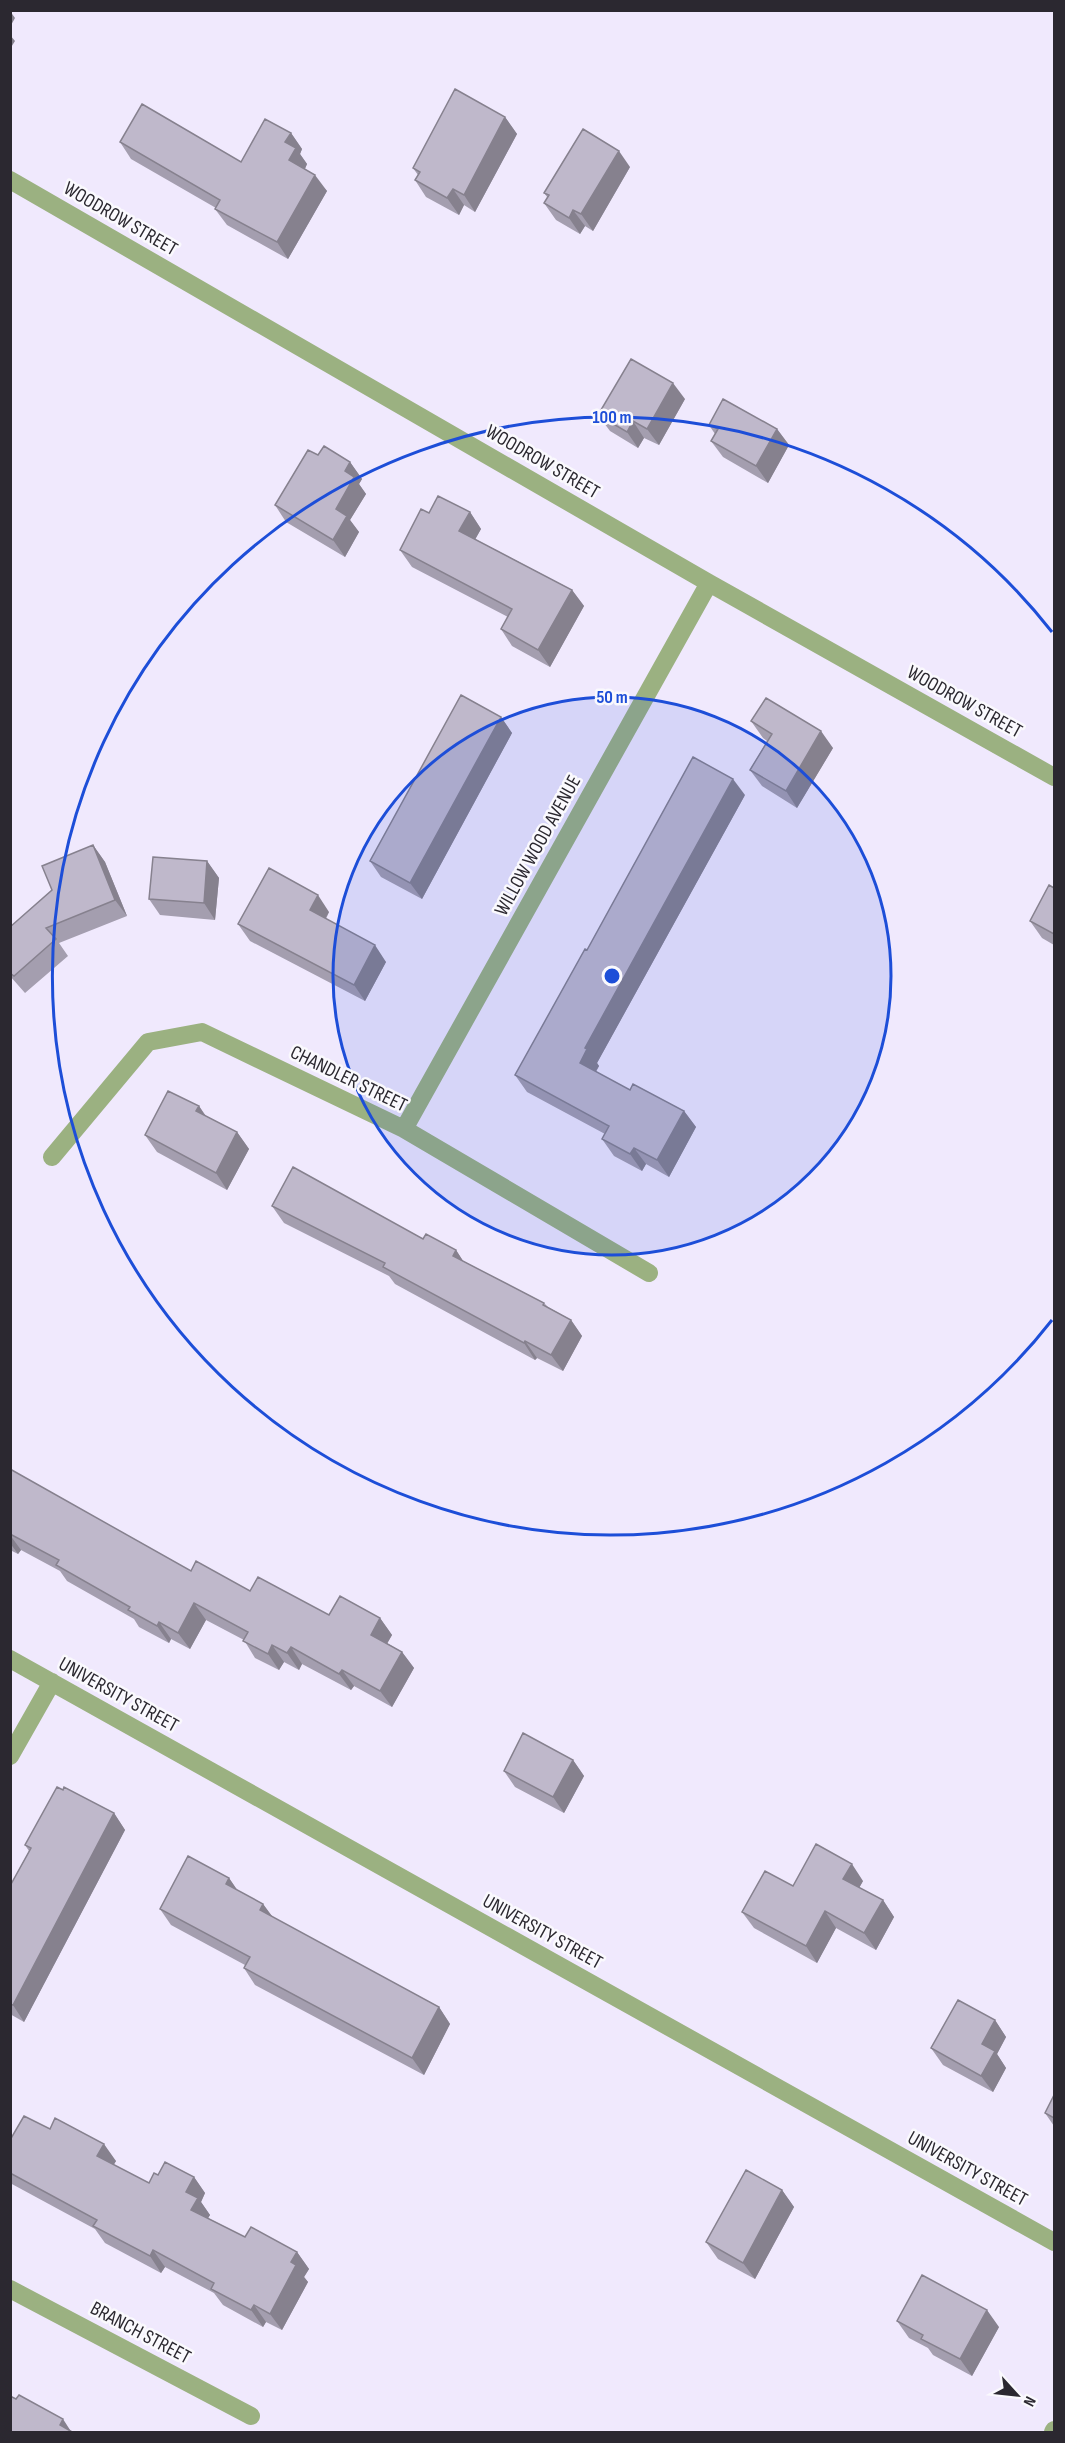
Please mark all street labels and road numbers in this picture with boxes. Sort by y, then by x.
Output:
street label: WOODROW STREET [59,177,182,261]
street label: WOODROW STREET [481,420,604,504]
street label: WOODROW STREET [903,660,1026,743]
street label: WILLOW WOOD AVENUE [489,771,586,920]
street label: CHANDLER STREET [286,1040,411,1118]
street label: UNIVERSITY STREET [54,1652,183,1738]
street label: UNIVERSITY STREET [478,1889,607,1975]
street label: UNIVERSITY STREET [903,2126,1032,2212]
street label: BRANCH STREET [86,2296,195,2369]

